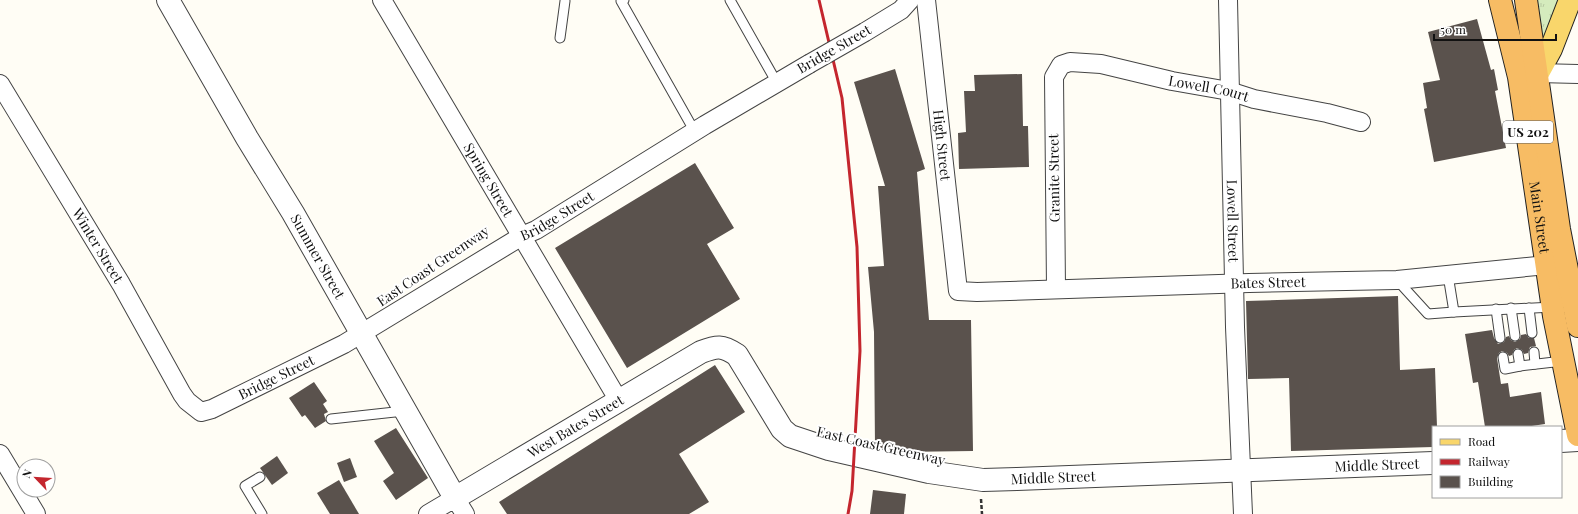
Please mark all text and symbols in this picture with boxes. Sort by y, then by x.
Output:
scale bar [1434,16,1556,42]
street label: Bridge Street [793,19,875,77]
text: 50 m [1440,21,1466,37]
street label: Lowell Court [1167,71,1253,106]
street label: High Street [929,108,956,183]
road number: US 202 [1503,121,1553,143]
street label: Granite Street [1043,132,1064,222]
street label: Spring Street [460,139,519,221]
street label: Lowell Street [1223,179,1244,264]
street label: Main Street [1525,180,1555,255]
street label: Bridge Street [517,186,598,245]
street label: Winter Street [68,204,129,287]
street label: Summer Street [286,210,350,303]
street label: East Coast Greenway [373,221,493,310]
street label: Bates Street [1230,272,1307,293]
street label: Bridge Street [235,350,318,404]
street label: West Bates Street [523,390,628,462]
street label: East Coast Greenway [815,421,947,470]
legend [1432,426,1562,498]
text: Road [1468,433,1495,449]
street label: Middle Street [1334,453,1421,476]
text: Railway [1468,453,1510,469]
north arrow [16,458,56,498]
street label: Middle Street [1011,466,1097,488]
text: N [18,467,35,480]
text: Building [1468,473,1514,489]

